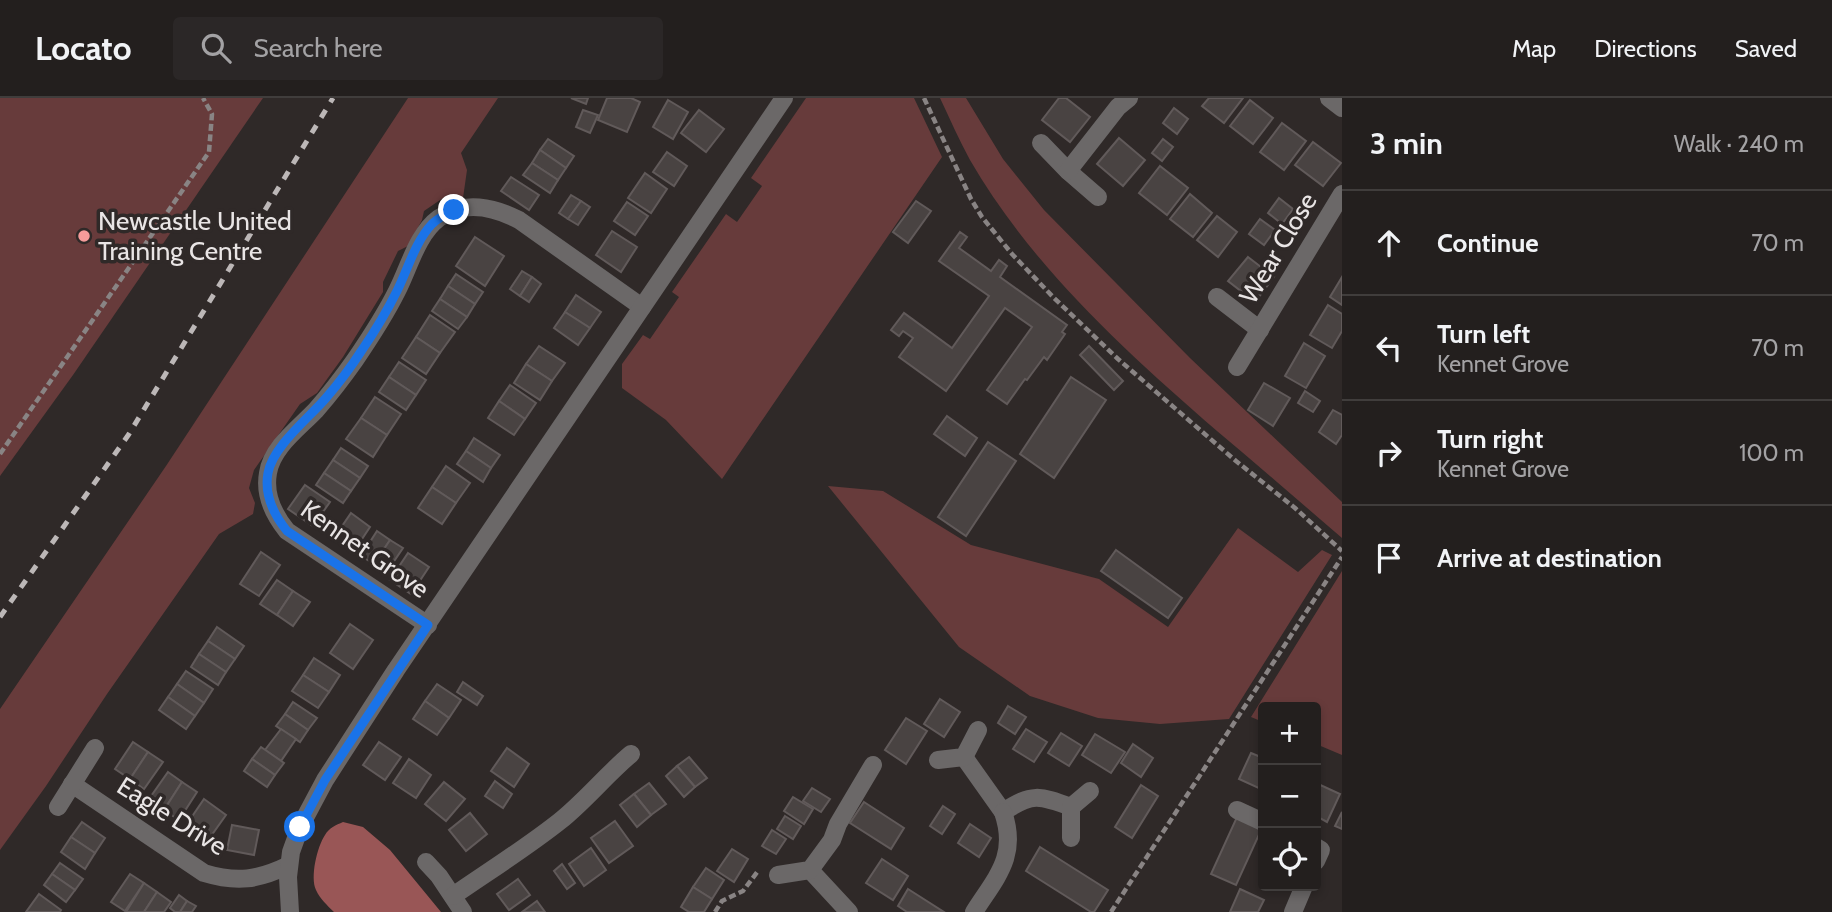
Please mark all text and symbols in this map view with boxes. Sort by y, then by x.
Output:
search box [173,17,663,80]
text: Locato [35,28,131,68]
icon: search [197,29,235,67]
text: Search here [253,32,383,64]
text: Map [1512,34,1556,63]
text: Directions [1594,34,1697,63]
text: Saved [1735,34,1797,63]
text: 3 min [1370,125,1443,162]
text: Walk · 240 m [1674,130,1804,158]
street label: Wear Close [1232,187,1324,309]
route end [438,194,469,225]
place label: Newcastle United Training Centre [98,205,292,267]
icon: ahead [1370,224,1408,262]
text: Continue [1437,227,1539,259]
marker: Newcastle United Training Centre [76,228,92,244]
text: 70 m [1751,229,1804,257]
text: Turn left [1437,318,1530,350]
icon: left [1370,329,1408,367]
text: 70 m [1751,334,1804,362]
text: Kennet Grove [1437,350,1569,378]
text: Turn right [1437,423,1543,455]
icon: right [1370,434,1408,472]
text: 100 m [1739,439,1804,467]
text: Kennet Grove [1437,455,1569,483]
street label: Kennet Grove [295,493,435,605]
icon: arrive [1370,539,1408,577]
text: Arrive at destination [1437,542,1662,574]
map controls [1258,702,1321,891]
button: + [1258,702,1321,765]
button: − [1258,765,1321,828]
street label: Eagle Drive [111,770,233,862]
route start [284,811,315,842]
button: locate [1258,828,1321,891]

